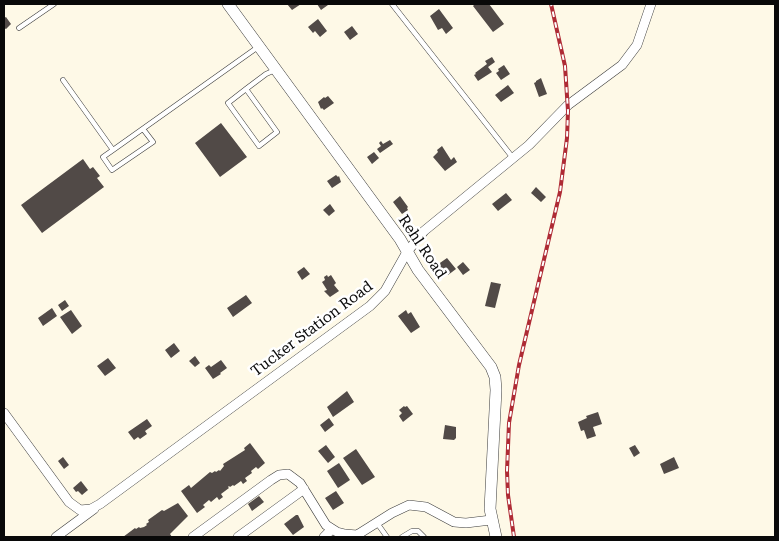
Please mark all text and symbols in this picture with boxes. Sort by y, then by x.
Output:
street label: Rehl Road [394,212,450,282]
street label: Tucker Station Road [248,277,376,381]

